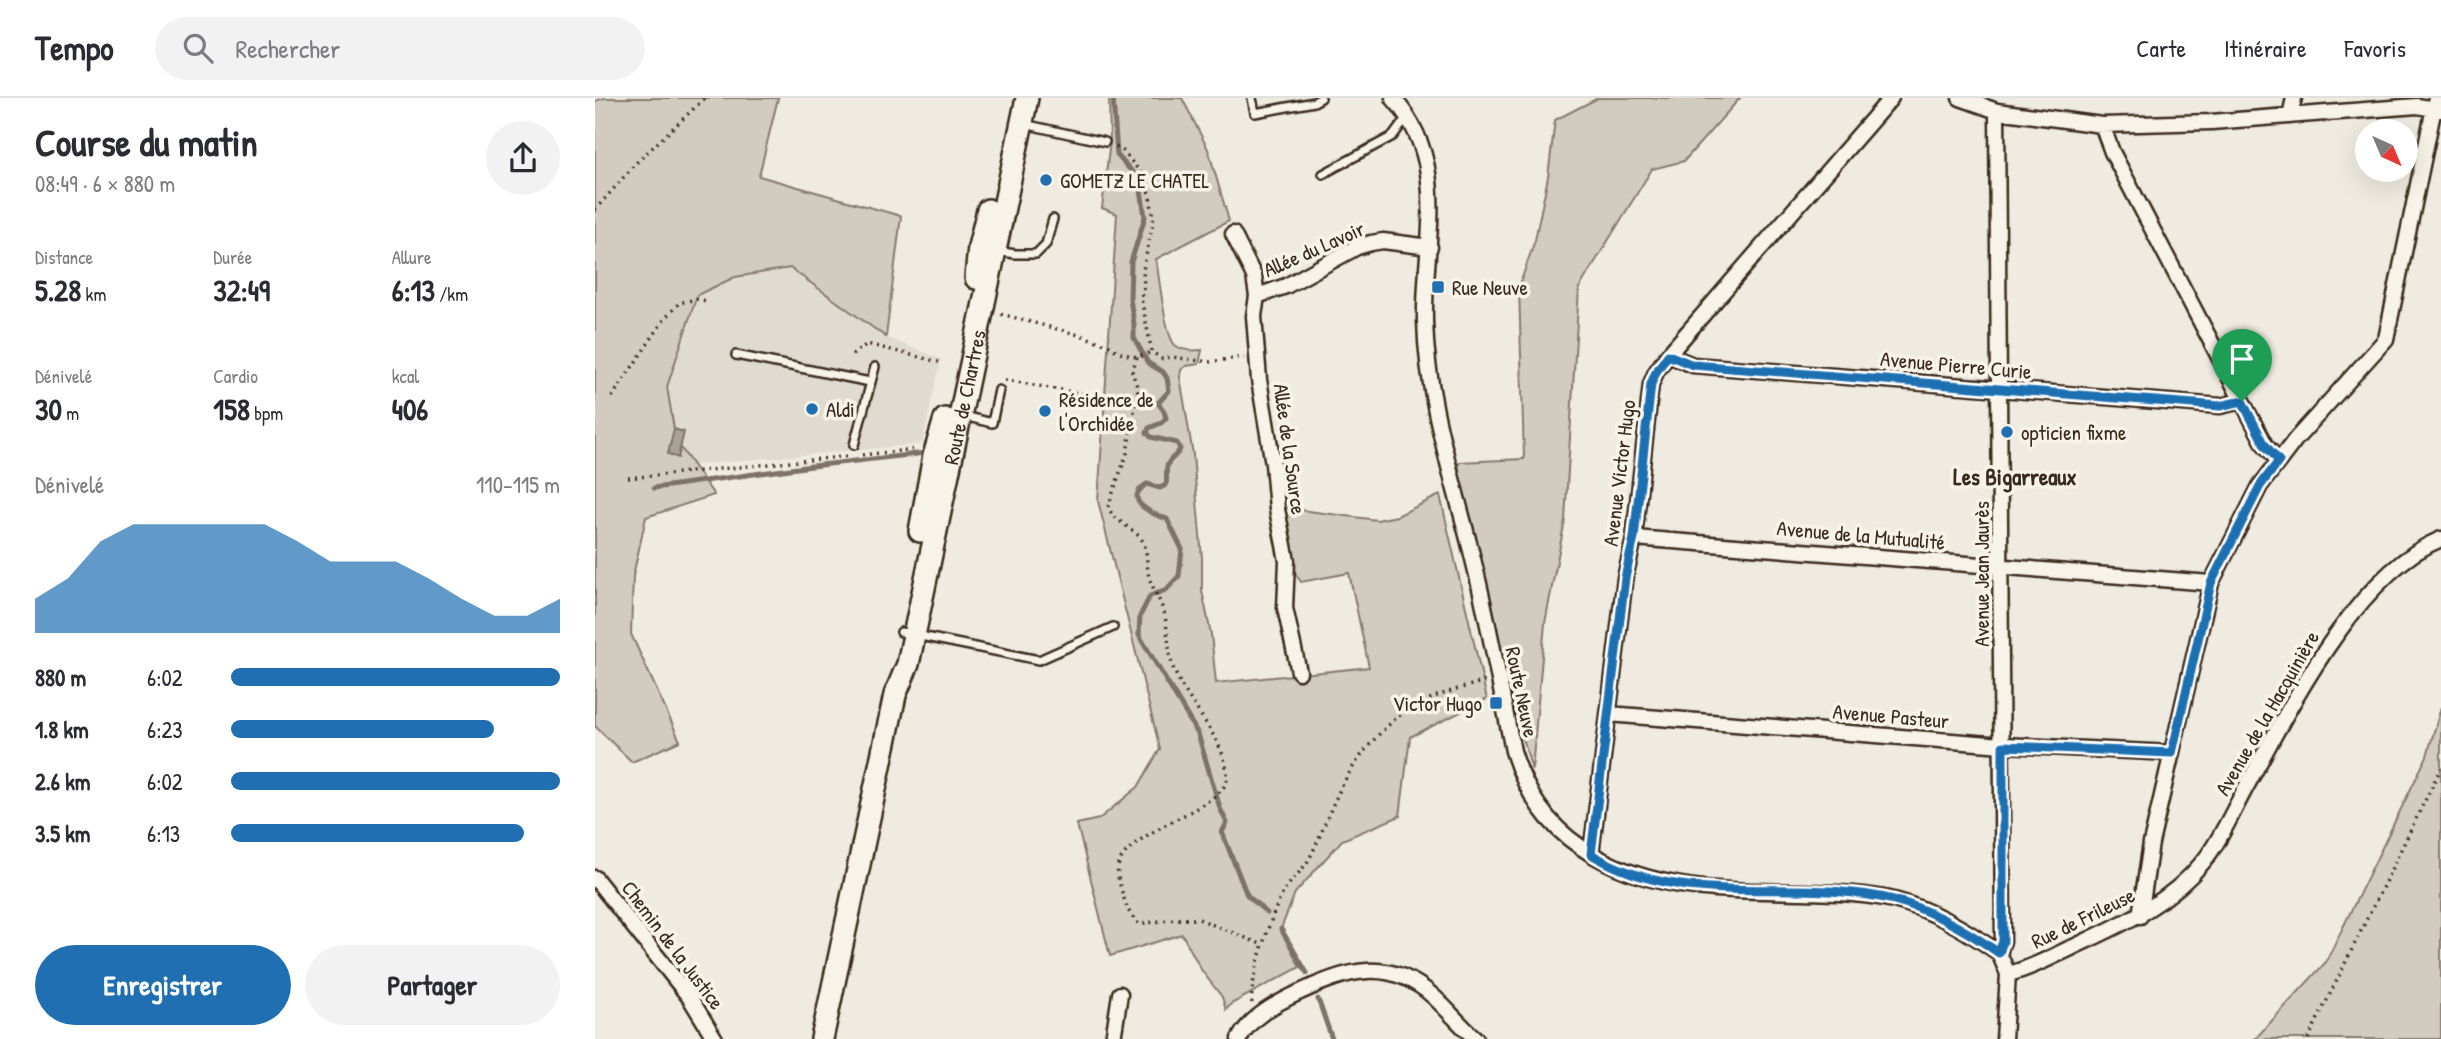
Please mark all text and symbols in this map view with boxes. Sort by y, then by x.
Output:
search box [155,17,645,80]
text: Tempo [35,26,113,70]
icon: search [179,29,217,67]
text: Rechercher [235,31,340,66]
text: Carte [2136,32,2186,64]
text: Itinéraire [2224,32,2306,64]
text: Favoris [2344,32,2406,64]
text: Course du matin [35,116,258,168]
north arrow [2355,119,2419,182]
map controls [2355,119,2418,182]
button: share [486,121,560,195]
place label: GOMETZ LE CHATEL [1060,166,1209,195]
text: 08:49 · 6 × 880 m [35,168,175,199]
marker: GOMETZ LE CHATEL [1038,172,1054,188]
street label: Allée du Lavoir [1259,214,1369,284]
text: Distance [35,244,93,270]
text: Durée [213,244,252,270]
text: Allure [392,244,432,270]
text: 5.28 [35,270,81,310]
text: 32:49 [213,270,270,310]
text: 6:13 [392,270,435,310]
place label: Rue Neuve [1452,273,1528,302]
marker: Rue Neuve [1430,279,1446,295]
text: km [81,281,106,307]
text: /km [435,281,468,307]
street label: Route de Chartres [936,327,992,467]
pin [2212,329,2272,401]
icon: arrive [2223,340,2261,378]
street label: Avenue Pierre Curie [1879,344,2033,386]
text: Dénivelé [35,363,92,389]
text: Cardio [213,363,258,389]
text: kcal [392,363,419,389]
street label: Allée de la Source [1266,382,1314,516]
place label: Résidence de l'Orchidée [1059,385,1154,438]
text: 30 [35,389,62,429]
text: 158 [213,389,250,429]
text: 406 [392,389,428,429]
place label: Aldi [826,395,855,424]
street label: Avenue Victor Hugo [1596,398,1642,548]
text: m [62,400,79,426]
text: bpm [250,400,283,426]
marker: Aldi [804,401,820,417]
marker: Résidence de l'Orchidée [1037,403,1053,419]
place label: opticien fixme [2021,418,2126,447]
marker: opticien fixme [1999,424,2015,440]
district label: Les Bigarreaux [1953,461,2077,493]
text: Dénivelé [35,469,104,500]
text: 110–115 m [476,469,560,500]
street label: Avenue Jean Jaurès [1967,501,1996,647]
street label: Avenue de la Mutualité [1776,513,1946,557]
street label: Avenue de la Hacquinière [2208,625,2326,801]
street label: Route Neuve [1498,644,1546,740]
text: 880 m [35,662,86,693]
text: 6:02 [147,662,183,693]
place label: Victor Hugo [1393,689,1482,718]
marker: Victor Hugo [1488,695,1504,711]
street label: Avenue Pasteur [1832,696,1950,736]
text: 1.8 km [35,714,89,745]
text: 6:23 [147,714,183,745]
text: 2.6 km [35,766,90,797]
text: 6:02 [147,766,183,797]
text: 3.5 km [35,818,90,849]
text: 6:13 [147,818,180,849]
street label: Chemin de la Justice [615,874,731,1016]
street label: Rue de Frileuse [2026,880,2140,956]
button: Enregistrer [35,945,291,1025]
button: Partager [305,945,560,1025]

